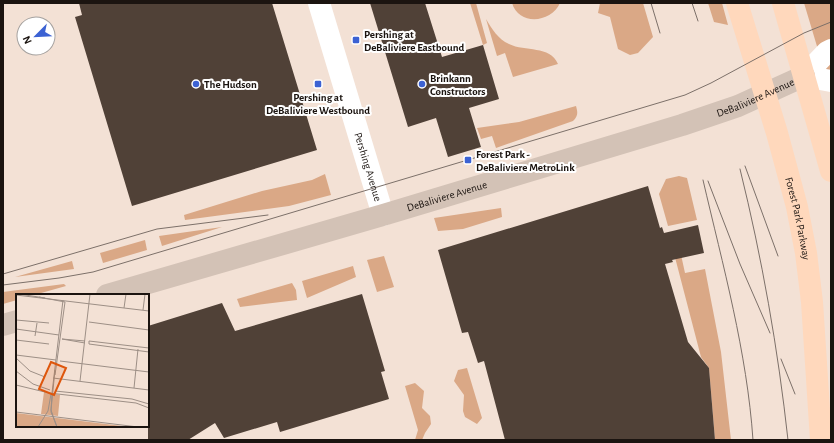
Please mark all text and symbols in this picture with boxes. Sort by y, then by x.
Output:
north arrow [16,16,56,56]
place label: Pershing at DeBaliviere Eastbound [364,29,464,53]
text: N [21,34,34,46]
marker: Pershing at DeBaliviere Eastbound [351,35,361,45]
place label: Brinkann Constructors [430,73,486,97]
street label: DeBaliviere Avenue [715,76,796,119]
marker: The Hudson [191,79,201,89]
place label: The Hudson [204,79,257,90]
marker: Pershing at DeBaliviere Westbound [313,79,323,89]
marker: Brinkann Constructors [417,79,427,89]
place label: Pershing at DeBaliviere Westbound [266,92,370,116]
street label: Pershing Avenue [352,131,384,203]
place label: Forest Park - DeBaliviere MetroLink [476,149,575,173]
marker: Forest Park - DeBaliviere MetroLink [463,155,473,165]
street label: Forest Park Parkway [783,176,812,261]
street label: DeBaliviere Avenue [406,179,488,214]
inset map [16,294,149,427]

